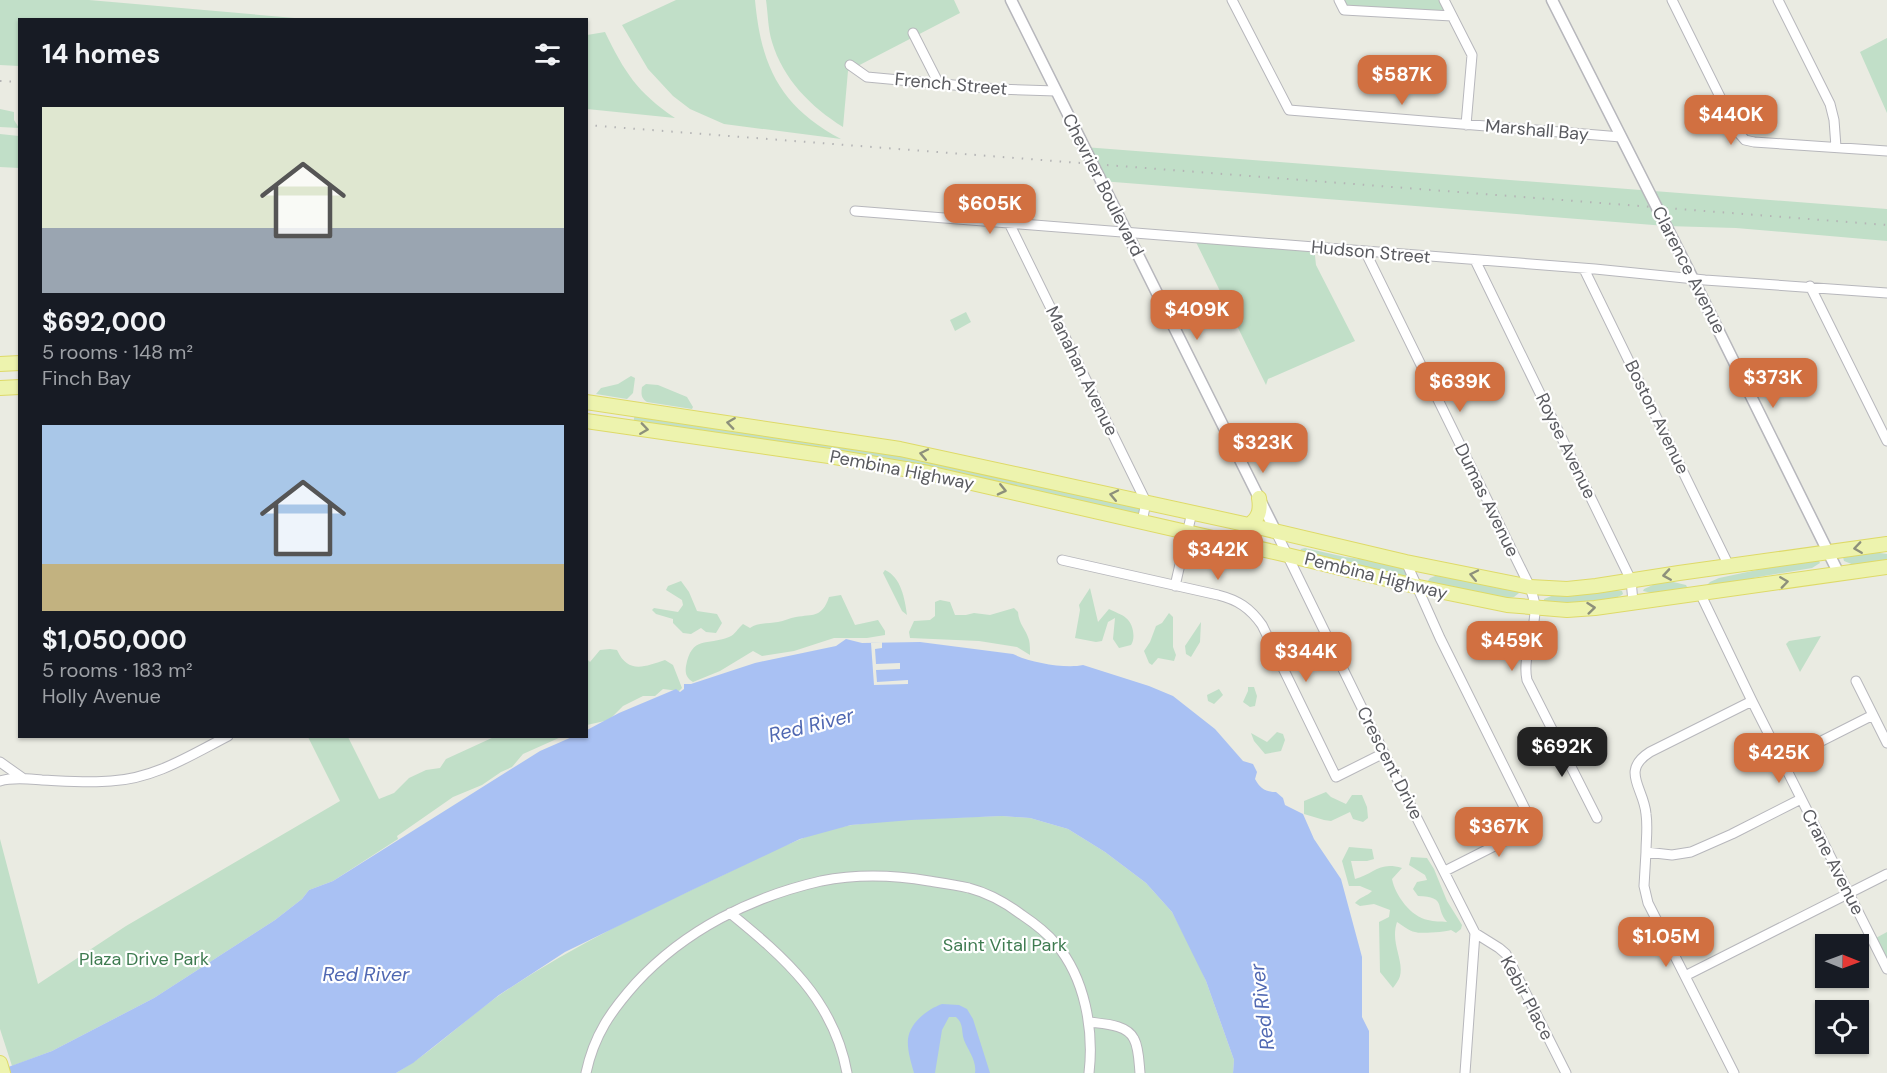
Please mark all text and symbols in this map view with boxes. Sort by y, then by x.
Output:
text: 14 homes [42,37,160,71]
icon: filters [531,38,564,71]
pin: $587K [1360,55,1444,106]
text: $587K [1372,61,1432,87]
street label: French Street [894,67,1008,101]
pin: $440K [1689,95,1773,146]
text: $440K [1698,101,1764,127]
street label: Chevrier Boulevard [1057,109,1149,261]
street label: Marshall Bay [1484,114,1590,146]
icon: home [249,146,357,254]
pin: $605K [948,184,1032,235]
text: $605K [958,190,1022,216]
street label: Clarence Avenue [1647,202,1731,338]
street label: Hudson Street [1310,235,1432,269]
pin: $409K [1155,290,1239,341]
text: $409K [1165,296,1229,322]
street label: Manahan Avenue [1040,302,1124,440]
text: $692,000 [42,305,166,339]
text: 5 rooms · 148 m² [42,339,193,365]
street label: Boston Avenue [1619,356,1695,478]
pin: $373K [1731,358,1815,409]
pin: $639K [1418,362,1502,413]
text: $373K [1743,364,1803,390]
text: Finch Bay [42,365,131,391]
text: $639K [1429,368,1491,394]
street label: Royse Avenue [1530,389,1602,503]
one-way arrow [727,417,736,429]
one-way arrow [640,423,649,435]
pin: $323K [1221,423,1305,474]
text: $323K [1233,429,1293,455]
street label: Dumas Avenue [1449,439,1525,561]
street label: Pembina Highway [828,444,976,496]
one-way arrow [919,448,929,461]
icon: home [249,464,357,572]
one-way arrow [997,483,1007,496]
one-way arrow [1110,489,1120,502]
pin: $342K [1176,530,1260,581]
text: $342K [1187,536,1249,562]
one-way arrow [1853,541,1862,553]
street label: Pembina Highway [1302,547,1450,605]
one-way arrow [1662,568,1671,580]
one-way arrow [1469,569,1479,582]
one-way arrow [1780,576,1789,588]
one-way arrow [1587,602,1596,615]
pin: $459K [1470,621,1554,672]
text: $1,050,000 [42,623,187,657]
text: $459K [1481,627,1543,653]
pin: $344K [1264,632,1348,683]
text: $344K [1274,638,1338,664]
text: 5 rooms · 183 m² [42,657,193,683]
text: Holly Avenue [42,683,161,709]
water label: Red River [766,702,857,748]
street label: Crescent Drive [1351,702,1429,824]
pin: $692K [1520,727,1604,778]
text: $692K [1531,733,1593,759]
pin: $425K [1737,733,1821,784]
text: $425K [1748,739,1810,765]
street label: Crane Avenue [1796,805,1870,919]
pin: $367K [1457,807,1541,858]
text: $367K [1469,813,1529,839]
pin: $1.05M [1617,917,1715,968]
text: $1.05M [1632,923,1700,949]
park label: Saint Vital Park [943,933,1067,957]
north arrow [1815,934,1869,988]
map controls [1815,934,1869,1054]
park label: Plaza Drive Park [79,947,209,971]
street label: Kebir Place [1495,952,1559,1044]
water label: Red River [322,961,410,987]
water label: Red River [1244,962,1280,1052]
button: locate [1815,1000,1869,1054]

